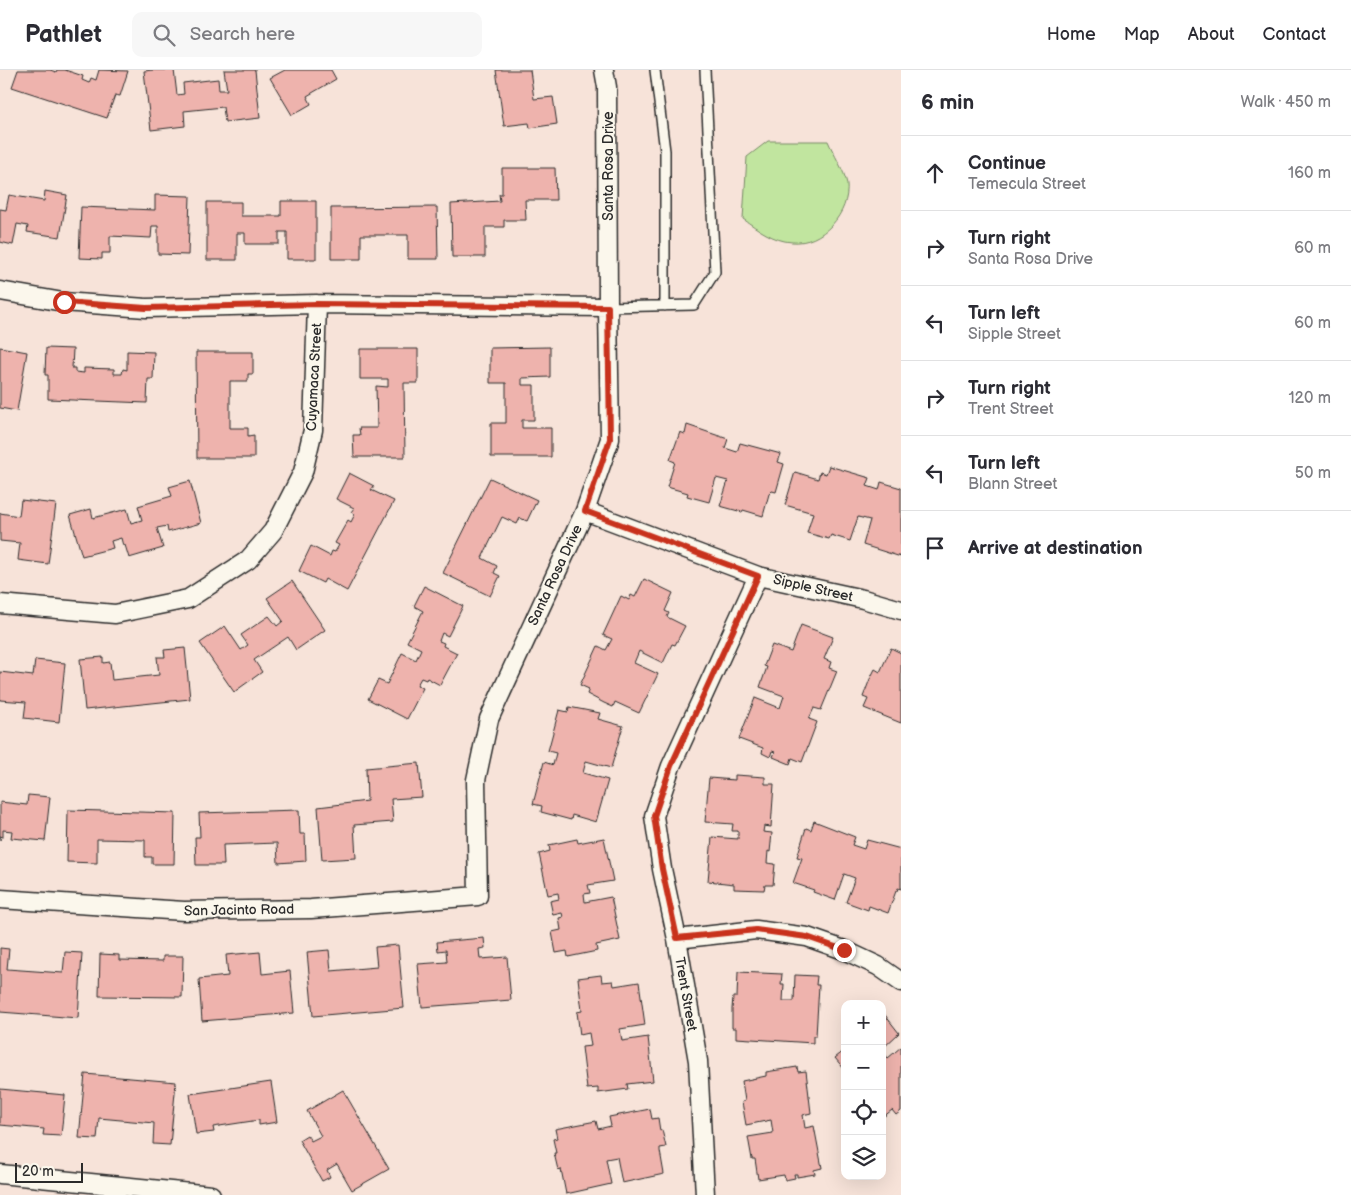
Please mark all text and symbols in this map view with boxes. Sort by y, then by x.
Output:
search box [132,12,482,57]
text: Pathlet [25,20,102,49]
icon: search [150,21,178,49]
text: Search here [190,23,295,46]
text: Home [1047,24,1096,45]
text: Map [1124,24,1160,45]
text: About [1188,24,1235,45]
text: Contact [1263,24,1326,45]
text: 6 min [921,90,974,115]
text: Walk · 450 m [1241,93,1331,112]
street label: Santa Rosa Drive [600,111,617,221]
text: Continue [968,152,1046,175]
icon: ahead [921,159,949,187]
text: 160 m [1288,164,1331,183]
text: Temecula Street [968,175,1086,194]
text: Turn right [968,227,1051,250]
icon: right [921,234,949,262]
text: 60 m [1294,239,1331,258]
text: Santa Rosa Drive [968,250,1093,269]
route start [53,291,76,314]
text: Turn left [968,302,1040,325]
icon: left [921,309,949,337]
text: 60 m [1294,314,1331,333]
street label: Cuyamaca Street [303,322,325,432]
text: Sipple Street [968,325,1061,344]
text: Turn right [968,377,1051,400]
icon: right [921,384,949,412]
text: 120 m [1288,389,1331,408]
text: Trent Street [968,400,1054,419]
text: Turn left [968,452,1040,475]
icon: left [921,459,949,487]
text: 50 m [1295,464,1331,483]
text: Blann Street [968,475,1057,494]
street label: Santa Rosa Drive [524,522,586,628]
icon: arrive [921,534,949,562]
text: Arrive at destination [968,537,1143,560]
street label: Sipple Street [771,571,855,606]
street label: San Jacinto Road [184,901,294,919]
route end [833,939,856,962]
street label: Trent Street [671,956,701,1033]
map controls [841,1000,886,1180]
button: + [841,1000,886,1045]
button: − [841,1045,886,1090]
button: locate [841,1090,886,1135]
button: layers [841,1135,886,1180]
scale bar [15,1160,82,1183]
text: 20 m [22,1163,54,1180]

